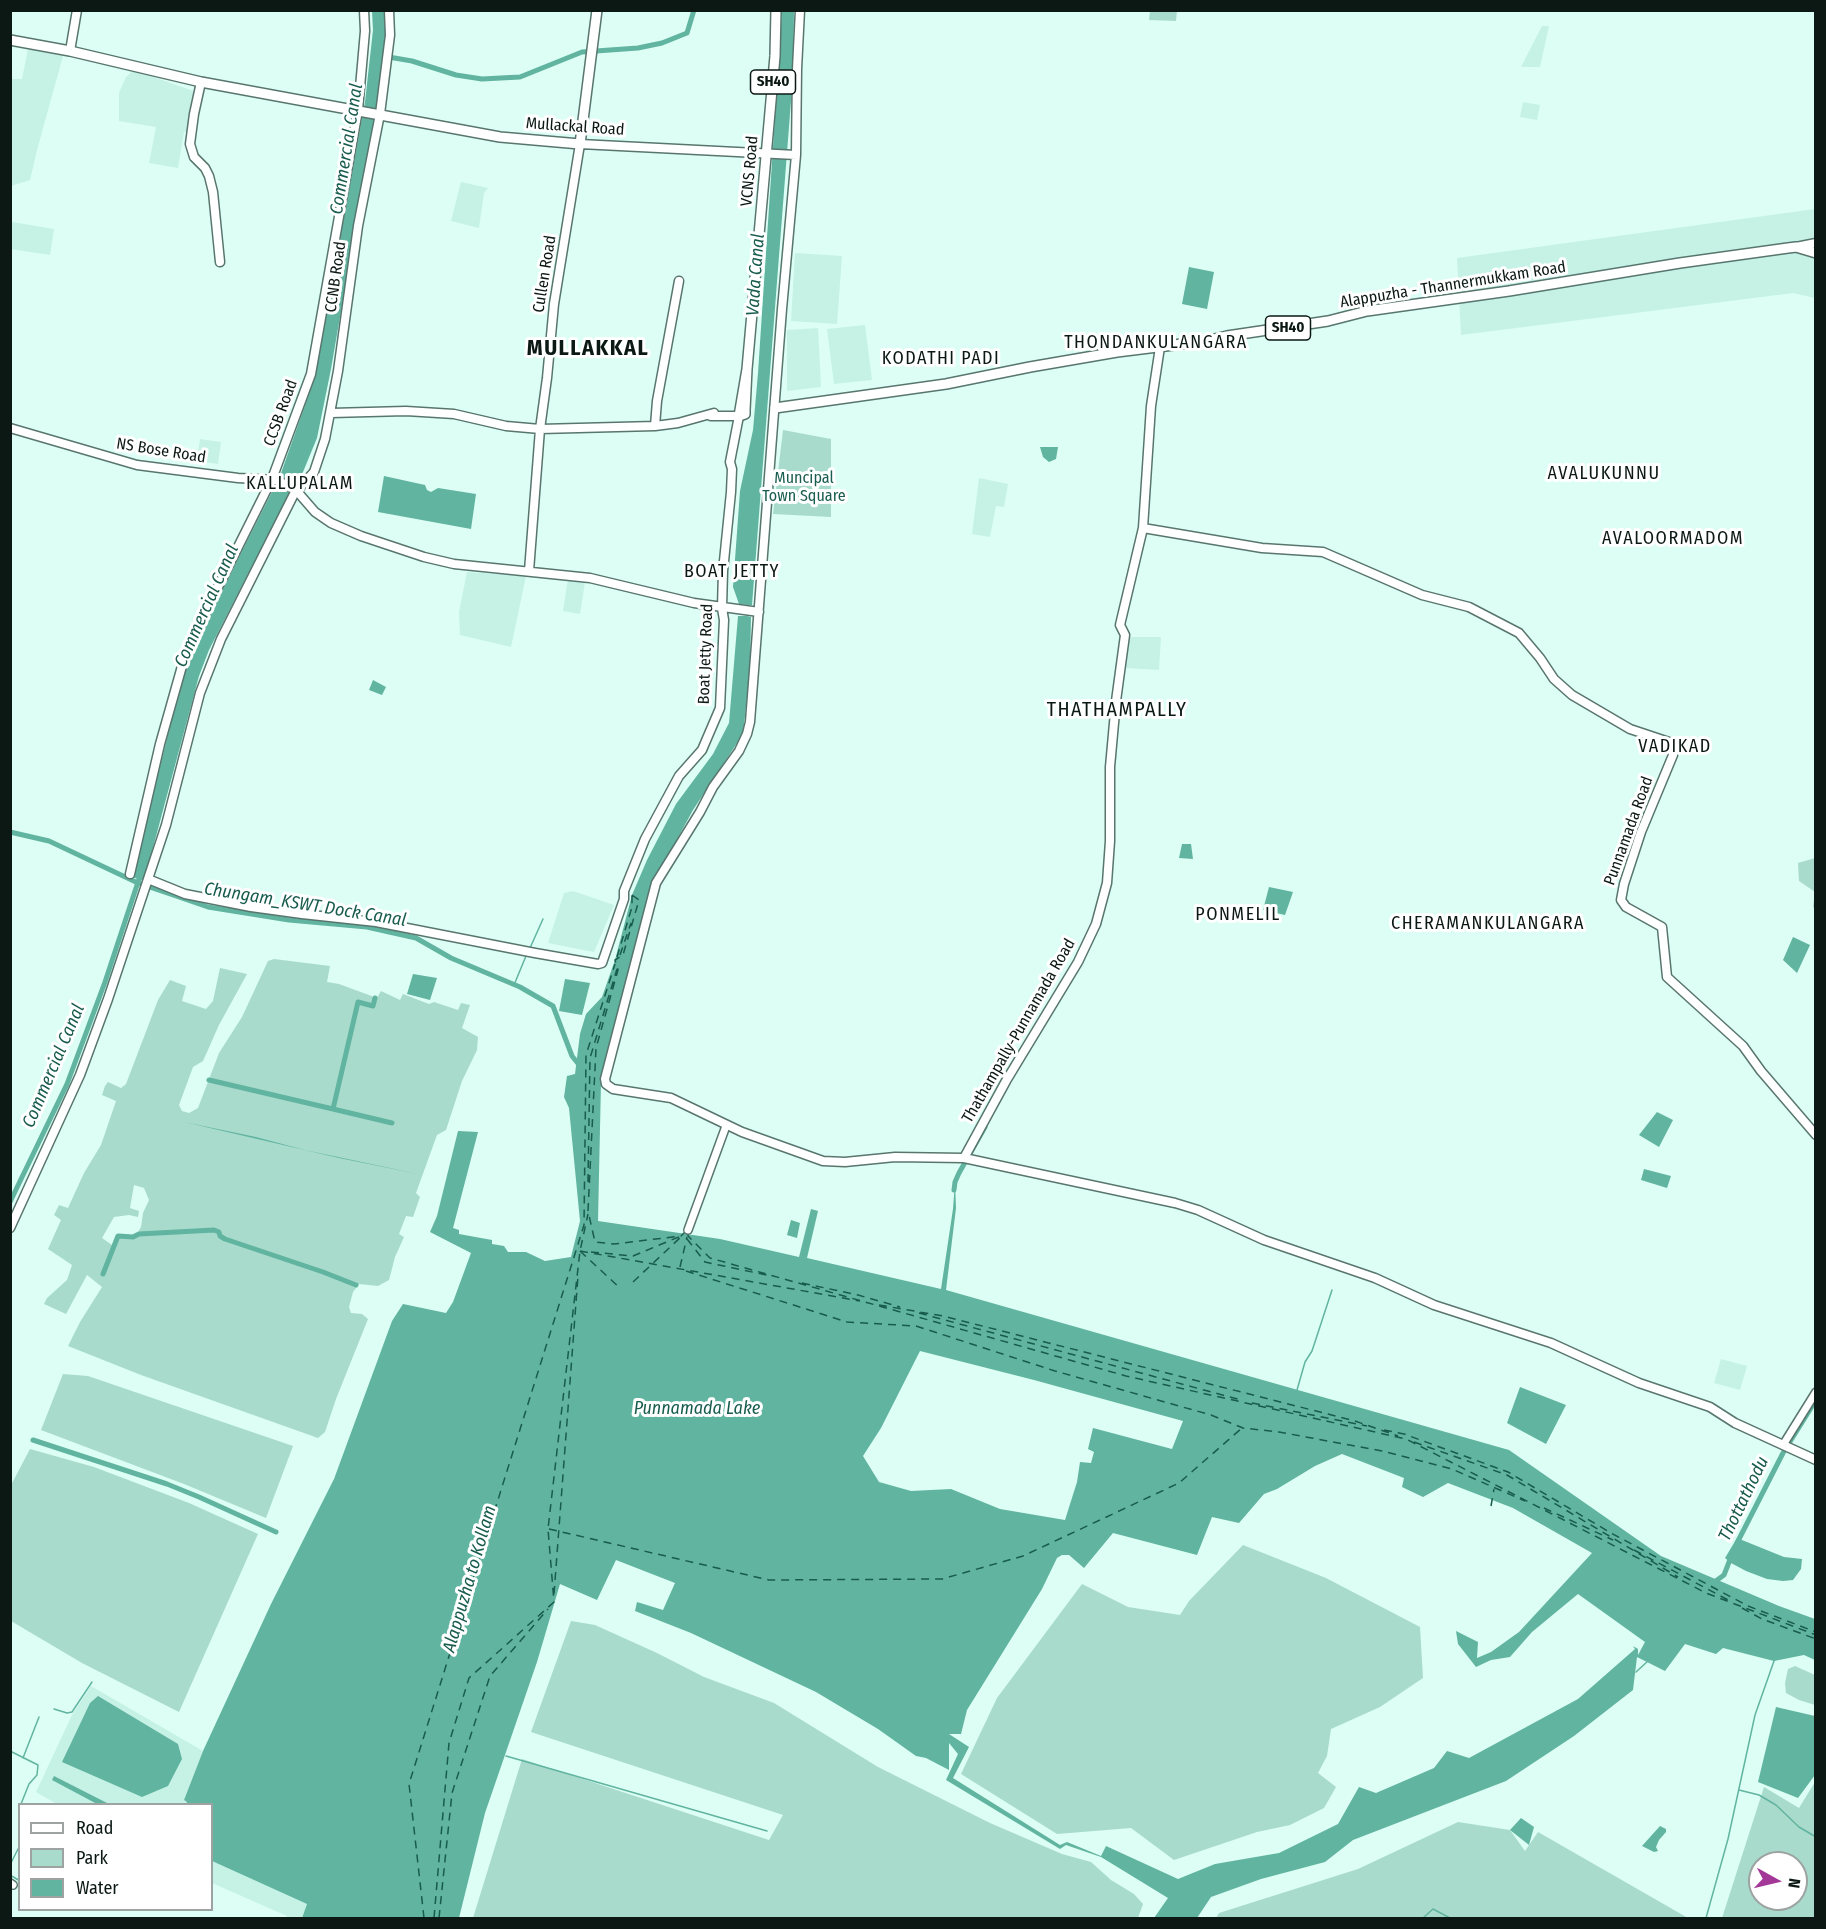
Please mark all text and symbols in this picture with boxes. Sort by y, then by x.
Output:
road number: SH40 [750,70,796,94]
water label: Commercial Canal [326,82,368,216]
street label: Mullackal Road [525,114,625,140]
street label: VCNS Road [737,135,763,207]
water label: Vada Canal [742,233,770,317]
street label: Cullen Road [529,234,561,314]
street label: CCNB Road [322,240,350,314]
street label: Alappuzha - Thannermukkam Road [1339,258,1567,312]
road number: SH40 [1266,316,1310,340]
district label: THONDANKULANGARA [1064,332,1248,354]
district label: MULLAKKAL [527,336,649,362]
district label: KODATHI PADI [882,348,1000,370]
street label: CCSB Road [260,377,302,449]
street label: NS Bose Road [115,434,207,468]
district label: AVALUKUNNU [1547,463,1661,485]
park label: Muncipal Town Square [762,469,846,507]
district label: KALLUPALAM [246,473,354,495]
district label: AVALOORMADOM [1602,528,1744,550]
water label: Commercial Canal [170,541,244,671]
district label: BOAT JETTY [684,561,780,583]
street label: Boat Jetty Road [695,603,717,705]
district label: THATHAMPALLY [1047,698,1187,722]
district label: VADIKAD [1638,736,1712,758]
street label: Punnamada Road [1600,774,1658,888]
water label: Chungam_KSWT Dock Canal [202,878,408,932]
district label: PONMELIL [1195,904,1281,926]
district label: CHERAMANKULANGARA [1391,913,1585,935]
street label: Thathampally-Punnamada Road [958,936,1080,1126]
water label: Commercial Canal [18,1001,90,1131]
water label: Punnamada Lake [634,1398,760,1420]
water label: Thottathodu [1714,1453,1774,1545]
water label: Alappuzha to Kollam [439,1503,501,1655]
legend [18,1803,213,1911]
text: Road [76,1817,113,1839]
text: Park [76,1847,108,1869]
north arrow [1748,1851,1808,1911]
text: Water [76,1877,119,1899]
text: N [1784,1877,1804,1889]

